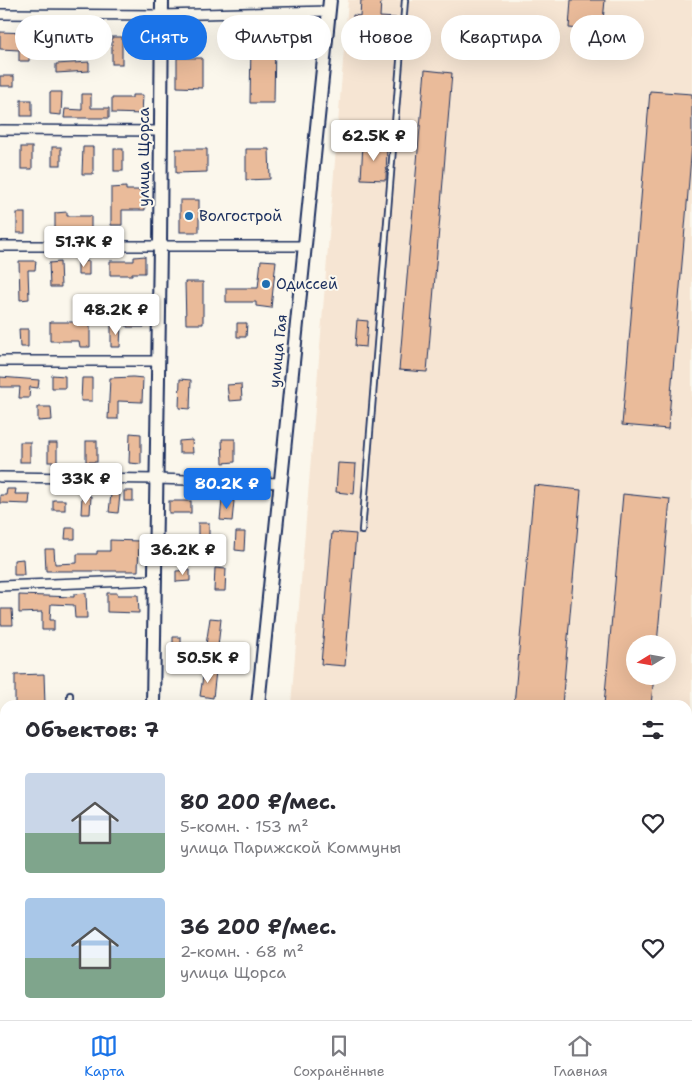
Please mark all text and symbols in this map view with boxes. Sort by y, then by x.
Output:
chip: Купить [15,15,112,60]
chip: Снять [122,15,207,60]
chip: Фильтры [217,15,331,60]
chip: Новое [341,15,431,60]
chip: Квартира [441,15,560,60]
chip: Дом [570,15,644,60]
street label: улица Щорса [134,107,154,207]
pin: 62.5K ₽ [328,120,420,162]
text: 62.5K ₽ [342,125,406,146]
place label: Волгострой [199,206,282,226]
marker: Волгострой [183,210,195,222]
pin: 51.7K ₽ [38,226,130,268]
text: 51.7K ₽ [55,231,113,252]
place label: Одиссей [276,274,338,294]
marker: Одиссей [260,278,272,290]
pin: 48.2K ₽ [70,294,162,336]
text: 48.2K ₽ [83,299,149,320]
street label: улица Гая [264,313,292,389]
pin: 33K ₽ [51,462,121,505]
text: 33K ₽ [61,468,111,489]
pin: 80.2K ₽ [181,468,273,510]
text: 80.2K ₽ [195,473,259,494]
pin: 36.2K ₽ [137,534,229,576]
text: 36.2K ₽ [150,539,216,560]
north arrow [626,635,676,685]
map controls [626,635,676,685]
pin: 50.5K ₽ [162,642,254,684]
text: 50.5K ₽ [177,647,239,668]
text: Объектов: 7 [25,716,159,744]
icon: filters [639,716,667,744]
text: 80 200 ₽/мес. [180,788,336,816]
icon: home [65,793,125,853]
icon: heart [639,809,667,837]
text: 5-комн. · 153 m² [180,816,309,837]
text: улица Парижской Коммуны [180,837,401,858]
text: 36 200 ₽/мес. [180,913,336,941]
icon: home [65,918,125,978]
icon: heart [639,934,667,962]
text: 2-комн. · 68 m² [180,941,304,962]
text: улица Щорса [180,962,286,983]
tab: Карта [84,1032,124,1080]
tab: Сохранённые [293,1032,385,1080]
tab: Главная [553,1032,608,1080]

